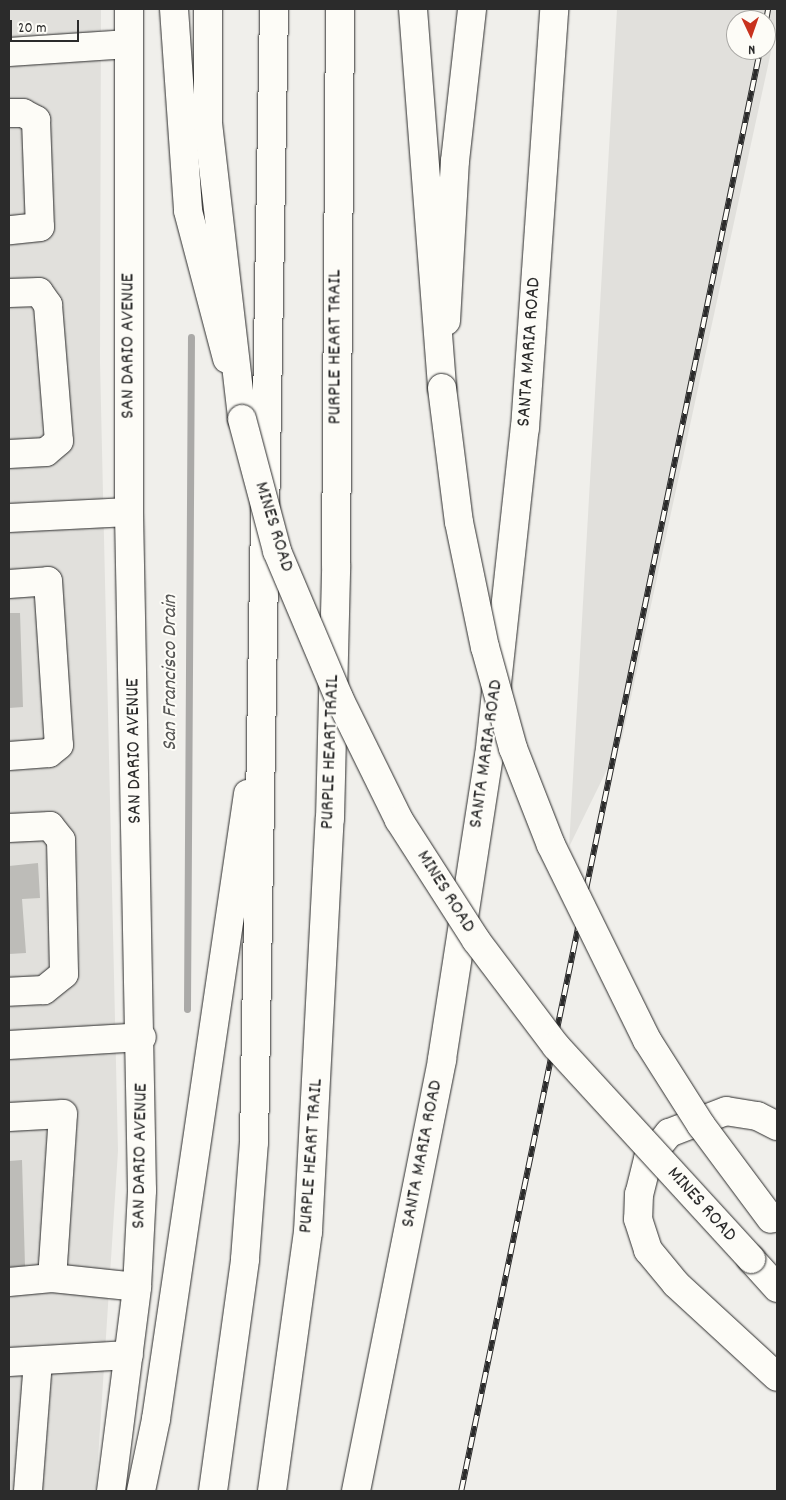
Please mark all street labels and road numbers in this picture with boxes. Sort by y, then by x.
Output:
street label: PURPLE HEART TRAIL [324,270,348,424]
street label: SAN DARIO AVENUE [117,273,141,419]
street label: SANTA MARIA ROAD [513,277,547,427]
street label: MINES ROAD [248,479,298,575]
street label: PURPLE HEART TRAIL [316,674,346,830]
street label: SAN DARIO AVENUE [122,678,148,824]
street label: SANTA MARIA ROAD [465,678,509,830]
street label: MINES ROAD [410,846,480,938]
street label: PURPLE HEART TRAIL [295,1078,329,1234]
street label: SANTA MARIA ROAD [397,1078,449,1230]
street label: SAN DARIO AVENUE [128,1083,154,1229]
street label: MINES ROAD [661,1163,741,1247]

